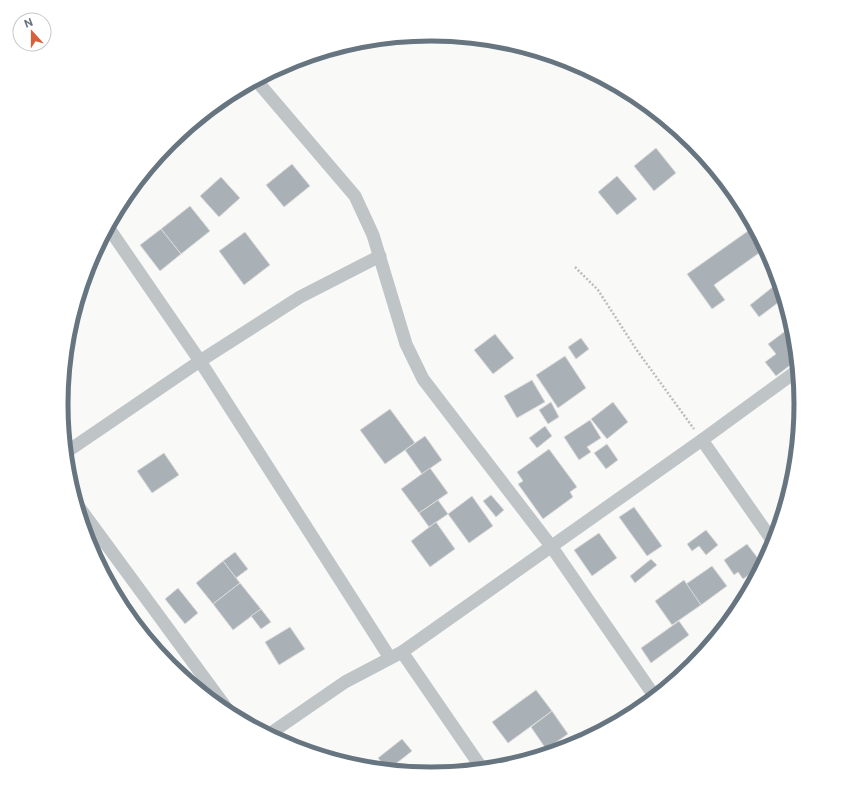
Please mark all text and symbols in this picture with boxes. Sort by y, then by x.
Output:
north arrow [12,12,52,52]
text: N [22,15,34,30]

